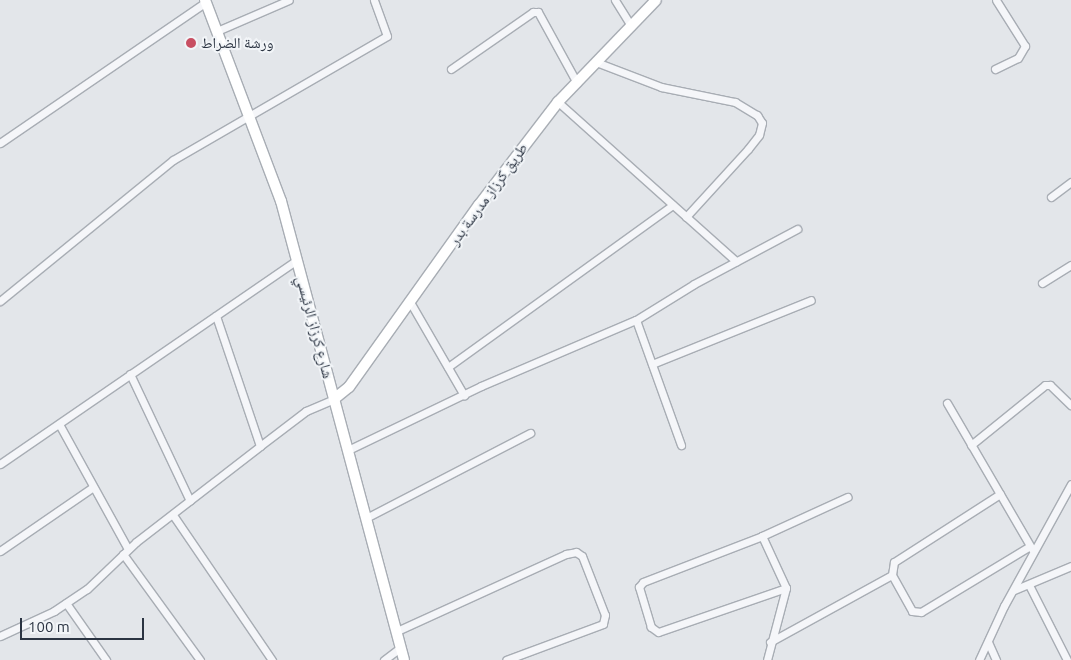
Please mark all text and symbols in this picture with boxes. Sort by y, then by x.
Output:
place label: ورشة الضراط [201,34,273,52]
marker: ورشة الضراط [185,37,197,49]
street label: طريق كرزاز مدرسة بدر [445,139,531,249]
street label: شارع كرزاز الرئيسي [293,274,337,380]
scale bar [22,608,146,640]
text: 100 m [28,618,70,635]

